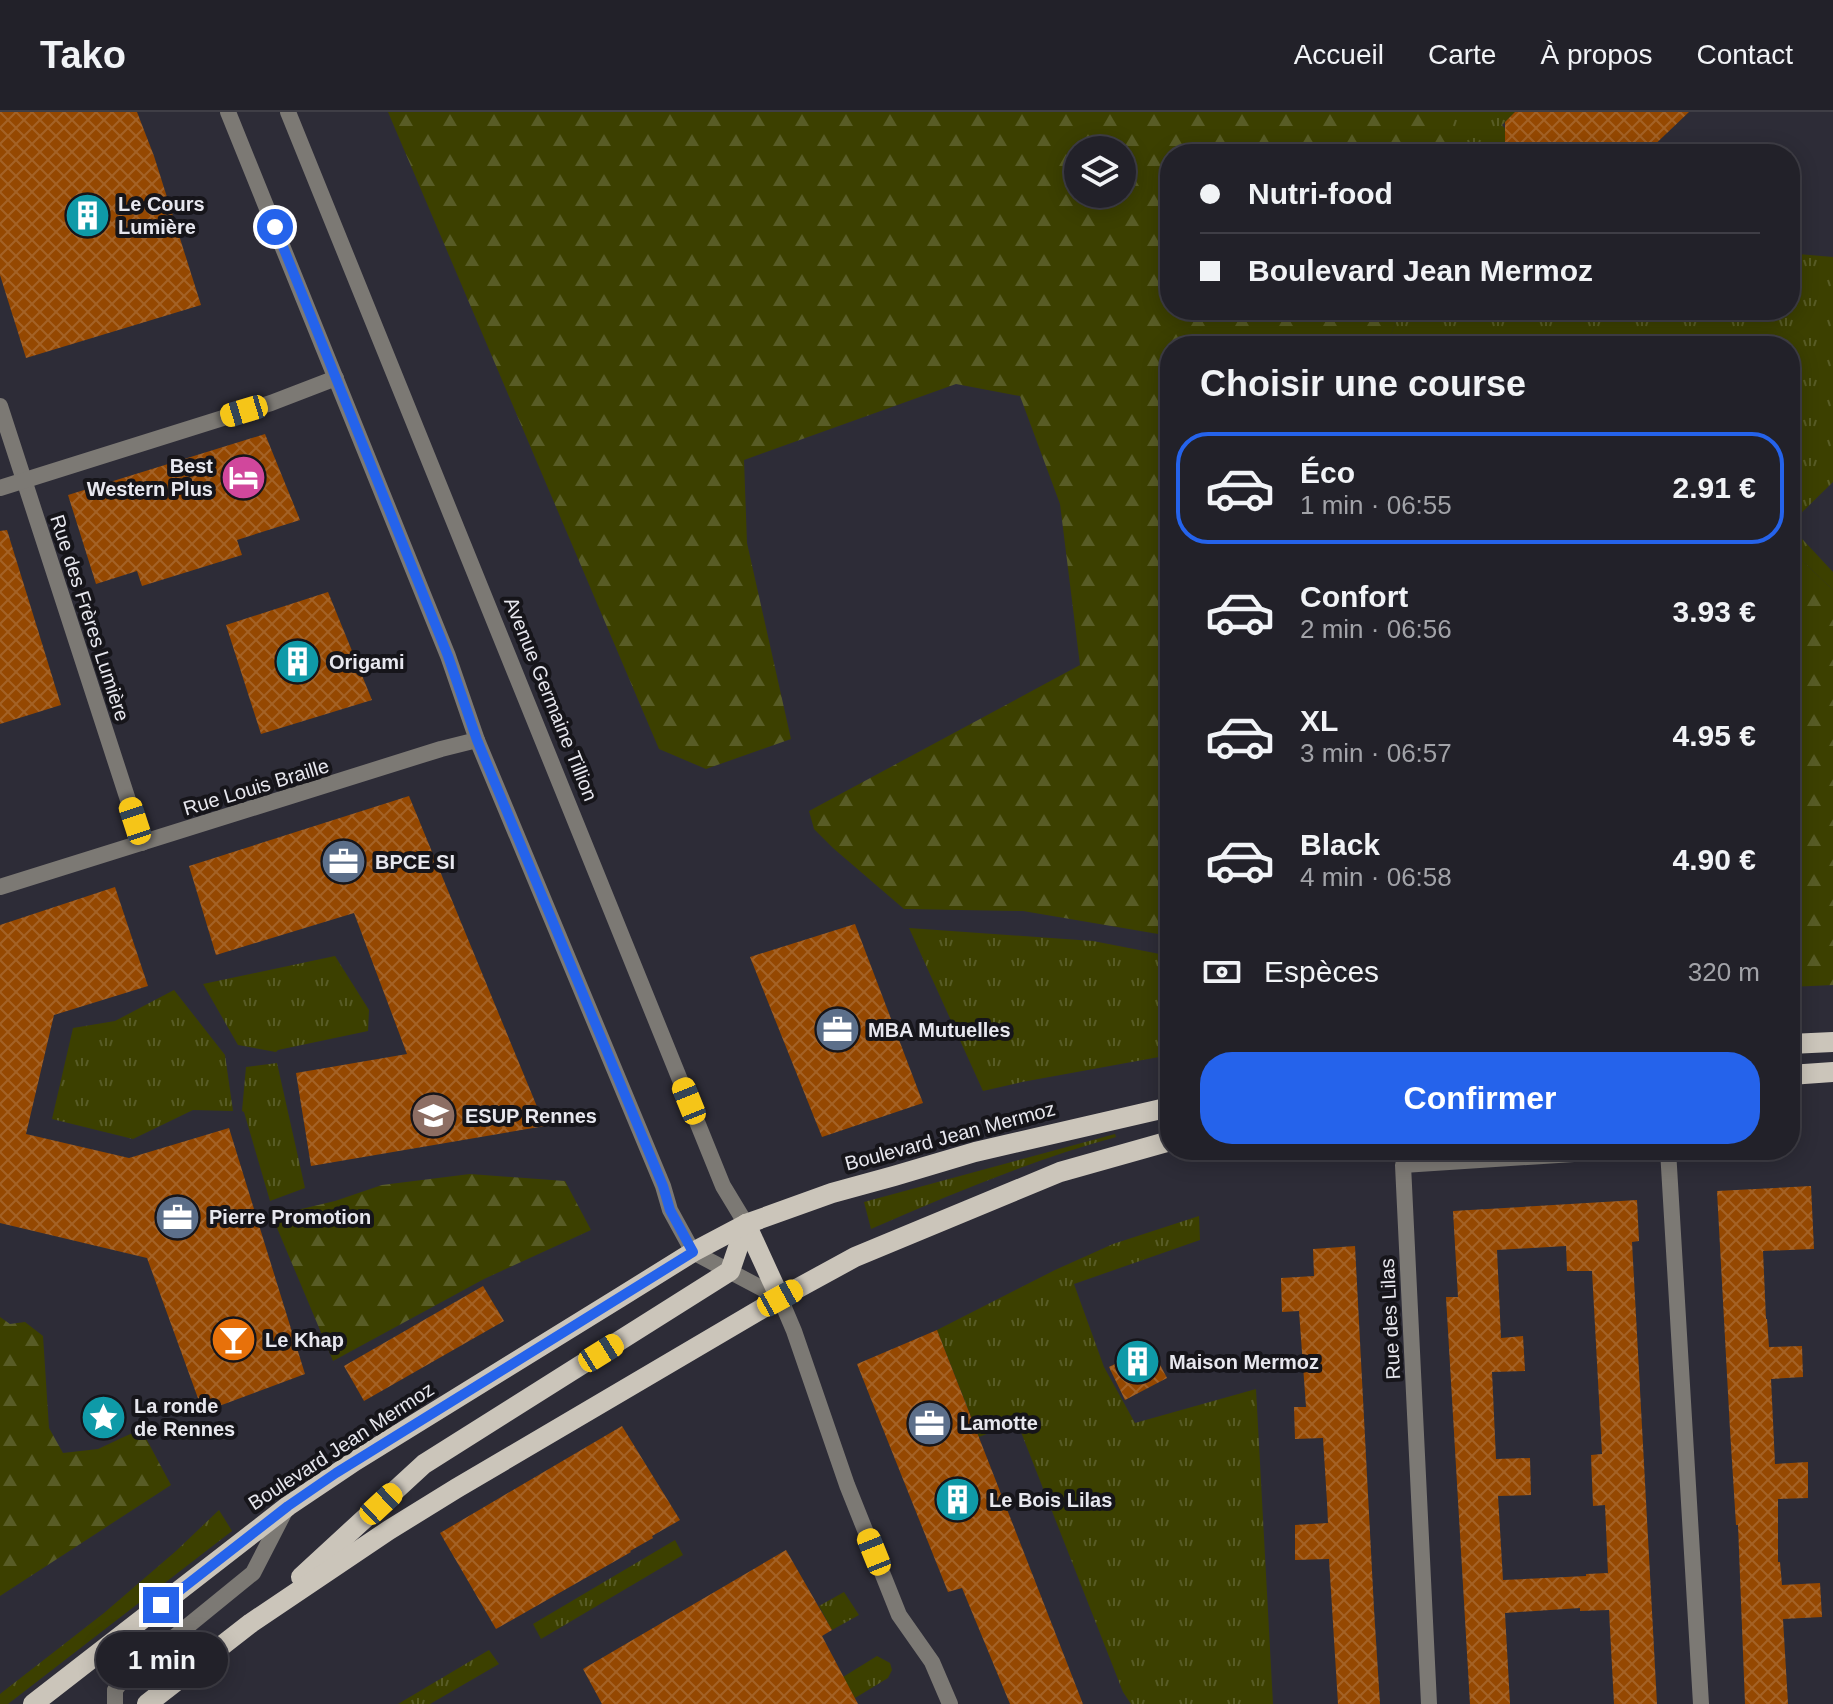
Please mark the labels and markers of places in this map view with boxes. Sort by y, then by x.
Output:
building icon: Le Cours Lumière [63,191,111,239]
place label: Le Cours Lumière [118,193,205,238]
hotel icon: Best Western Plus [220,454,268,502]
place label: Best Western Plus [87,455,213,500]
building icon: Origami [274,638,322,686]
place label: Origami [329,651,405,673]
office icon: BPCE SI [320,838,368,886]
place label: BPCE SI [375,851,455,873]
office icon: MBA Mutuelles [813,1006,861,1054]
place label: MBA Mutuelles [868,1019,1011,1041]
school or university icon: ESUP Rennes [410,1092,458,1140]
place label: ESUP Rennes [465,1105,597,1127]
office icon: Pierre Promotion [154,1193,202,1241]
place label: Pierre Promotion [209,1206,371,1228]
bar icon: Le Khap [210,1316,258,1364]
place label: Le Khap [265,1329,344,1351]
building icon: Maison Mermoz [1114,1338,1162,1386]
place label: Maison Mermoz [1169,1351,1319,1373]
place icon: La ronde de Rennes [79,1393,127,1441]
place label: La ronde de Rennes [134,1395,235,1440]
office icon: Lamotte [905,1399,953,1447]
place label: Lamotte [960,1412,1038,1434]
building icon: Le Bois Lilas [934,1476,982,1524]
place label: Le Bois Lilas [989,1489,1112,1511]

